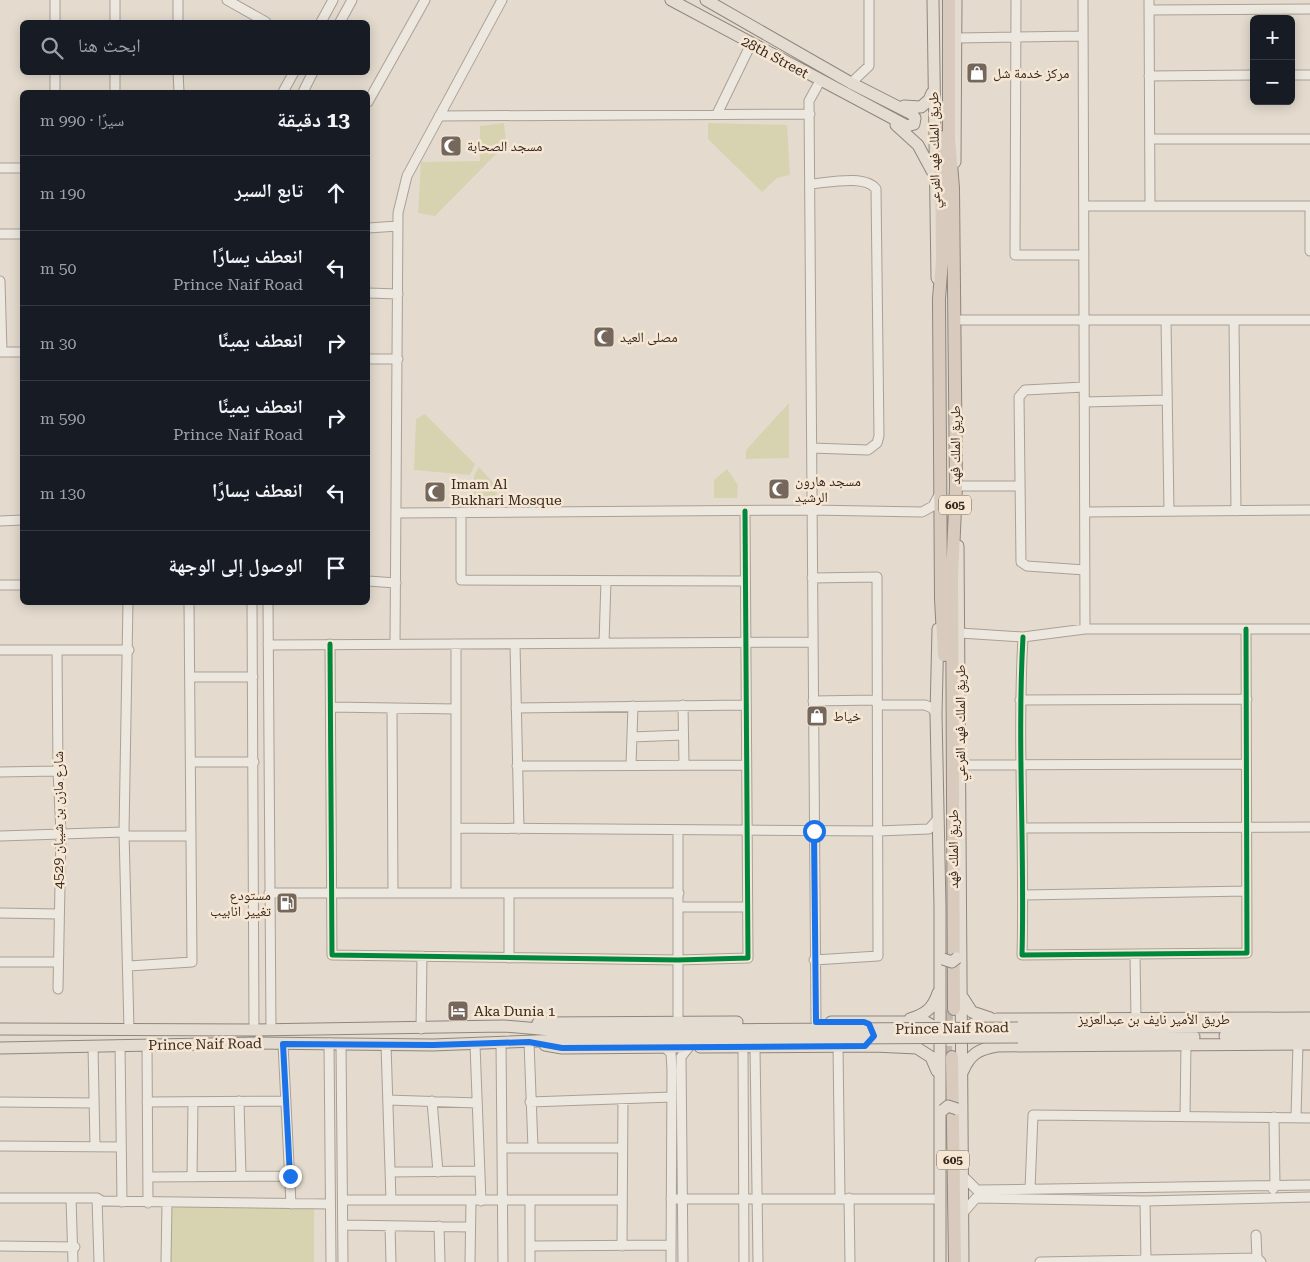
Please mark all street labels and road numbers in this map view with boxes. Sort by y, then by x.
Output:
street label: 28th Street [739,33,811,81]
street label: طريق الملك فهد الفرعي [925,91,947,209]
street label: طريق الملك فهد [947,405,965,485]
road number: 605 [939,496,971,514]
street label: طريق الملك فهد الفرعي [952,664,972,782]
street label: شارع مازن بن شيبان 4529 [50,751,68,889]
street label: طريق الملك فهد [945,809,963,889]
street label: طريق الأمير نايف بن عبدالعزيز [1077,1011,1230,1029]
street label: Prince Naif Road [895,1019,1009,1037]
street label: Prince Naif Road [148,1035,262,1053]
road number: 605 [937,1150,969,1170]

